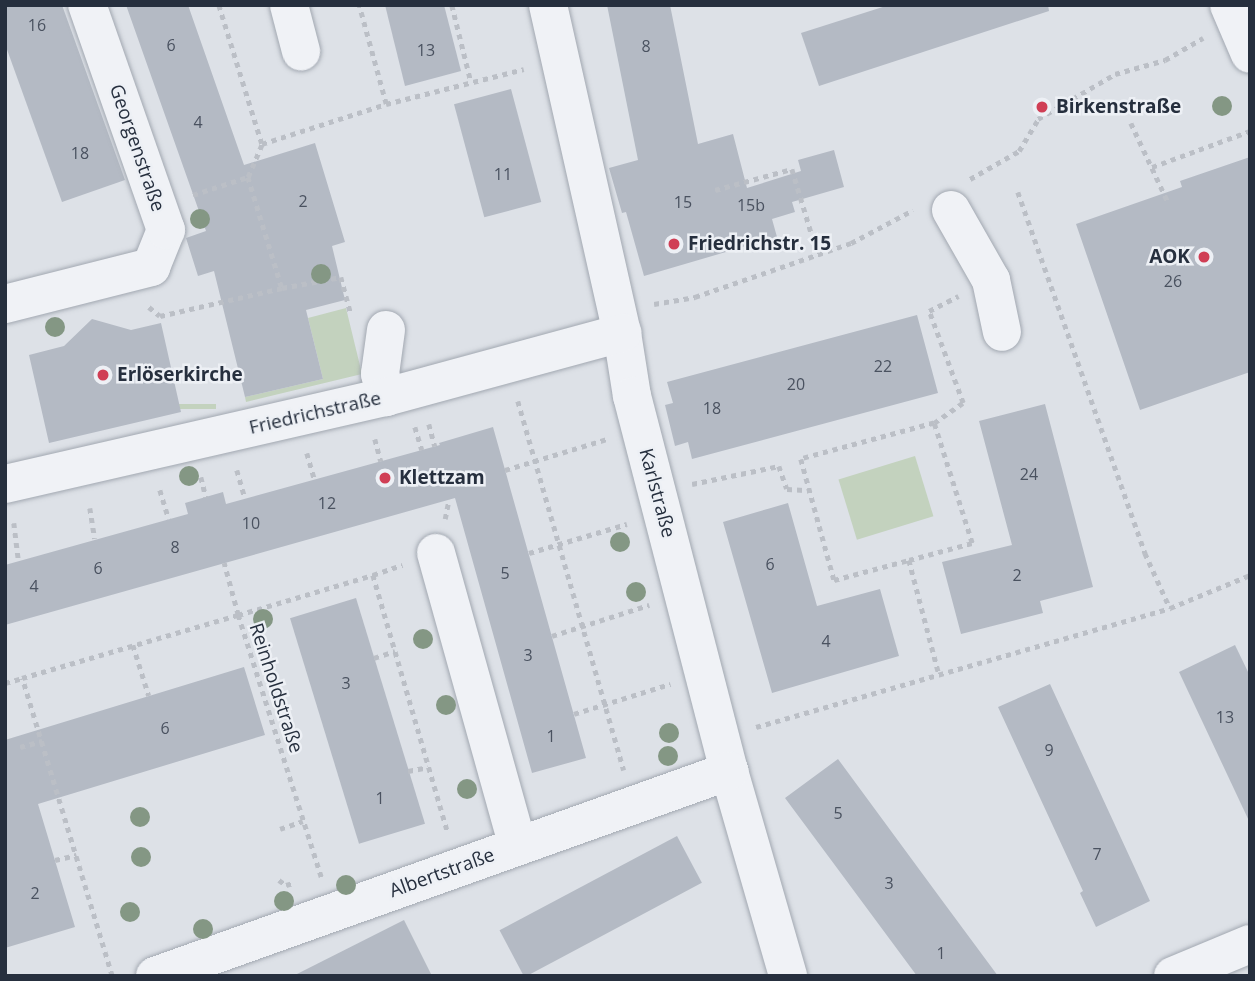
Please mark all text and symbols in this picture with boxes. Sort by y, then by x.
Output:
house number: 16 [28,15,46,35]
house number: 6 [166,35,176,55]
house number: 8 [641,36,651,56]
house number: 13 [417,40,435,60]
street label: Georgenstraße [105,81,169,215]
place label: Birkenstraße [1056,96,1181,118]
marker: Birkenstraße [1034,99,1050,115]
house number: 4 [193,112,203,132]
house number: 18 [71,143,89,163]
house number: 11 [494,164,512,184]
house number: 2 [298,191,308,211]
house number: 15 [674,192,692,212]
house number: 15b [737,195,765,215]
place label: Friedrichstr. 15 [688,233,831,255]
marker: Friedrichstr. 15 [666,236,682,252]
place label: AOK [1149,246,1190,268]
marker: AOK [1196,249,1212,265]
house number: 26 [1164,271,1182,291]
house number: 22 [874,356,892,376]
place label: Erlöserkirche [117,364,243,386]
marker: Erlöserkirche [95,367,111,383]
house number: 20 [787,374,805,394]
street label: Friedrichstraße [247,387,383,439]
house number: 18 [703,398,721,418]
street label: Karlstraße [634,446,680,540]
house number: 24 [1020,464,1038,484]
place label: Klettzam [399,467,485,489]
marker: Klettzam [377,470,393,486]
house number: 12 [318,493,336,513]
house number: 10 [242,513,260,533]
house number: 8 [170,537,180,557]
house number: 6 [765,554,775,574]
house number: 6 [93,558,103,578]
house number: 5 [500,563,510,583]
house number: 2 [1012,565,1022,585]
house number: 4 [29,576,39,596]
street label: Reinholdstraße [244,620,308,756]
house number: 4 [821,631,831,651]
house number: 3 [523,645,533,665]
house number: 3 [341,673,351,693]
house number: 13 [1216,707,1234,727]
house number: 6 [160,718,170,738]
house number: 1 [546,726,556,746]
house number: 9 [1044,740,1054,760]
house number: 1 [375,788,385,808]
house number: 5 [833,803,843,823]
street label: Albertstraße [386,843,498,903]
house number: 7 [1092,844,1102,864]
house number: 3 [884,873,894,893]
house number: 2 [30,883,40,903]
house number: 1 [936,943,946,963]

